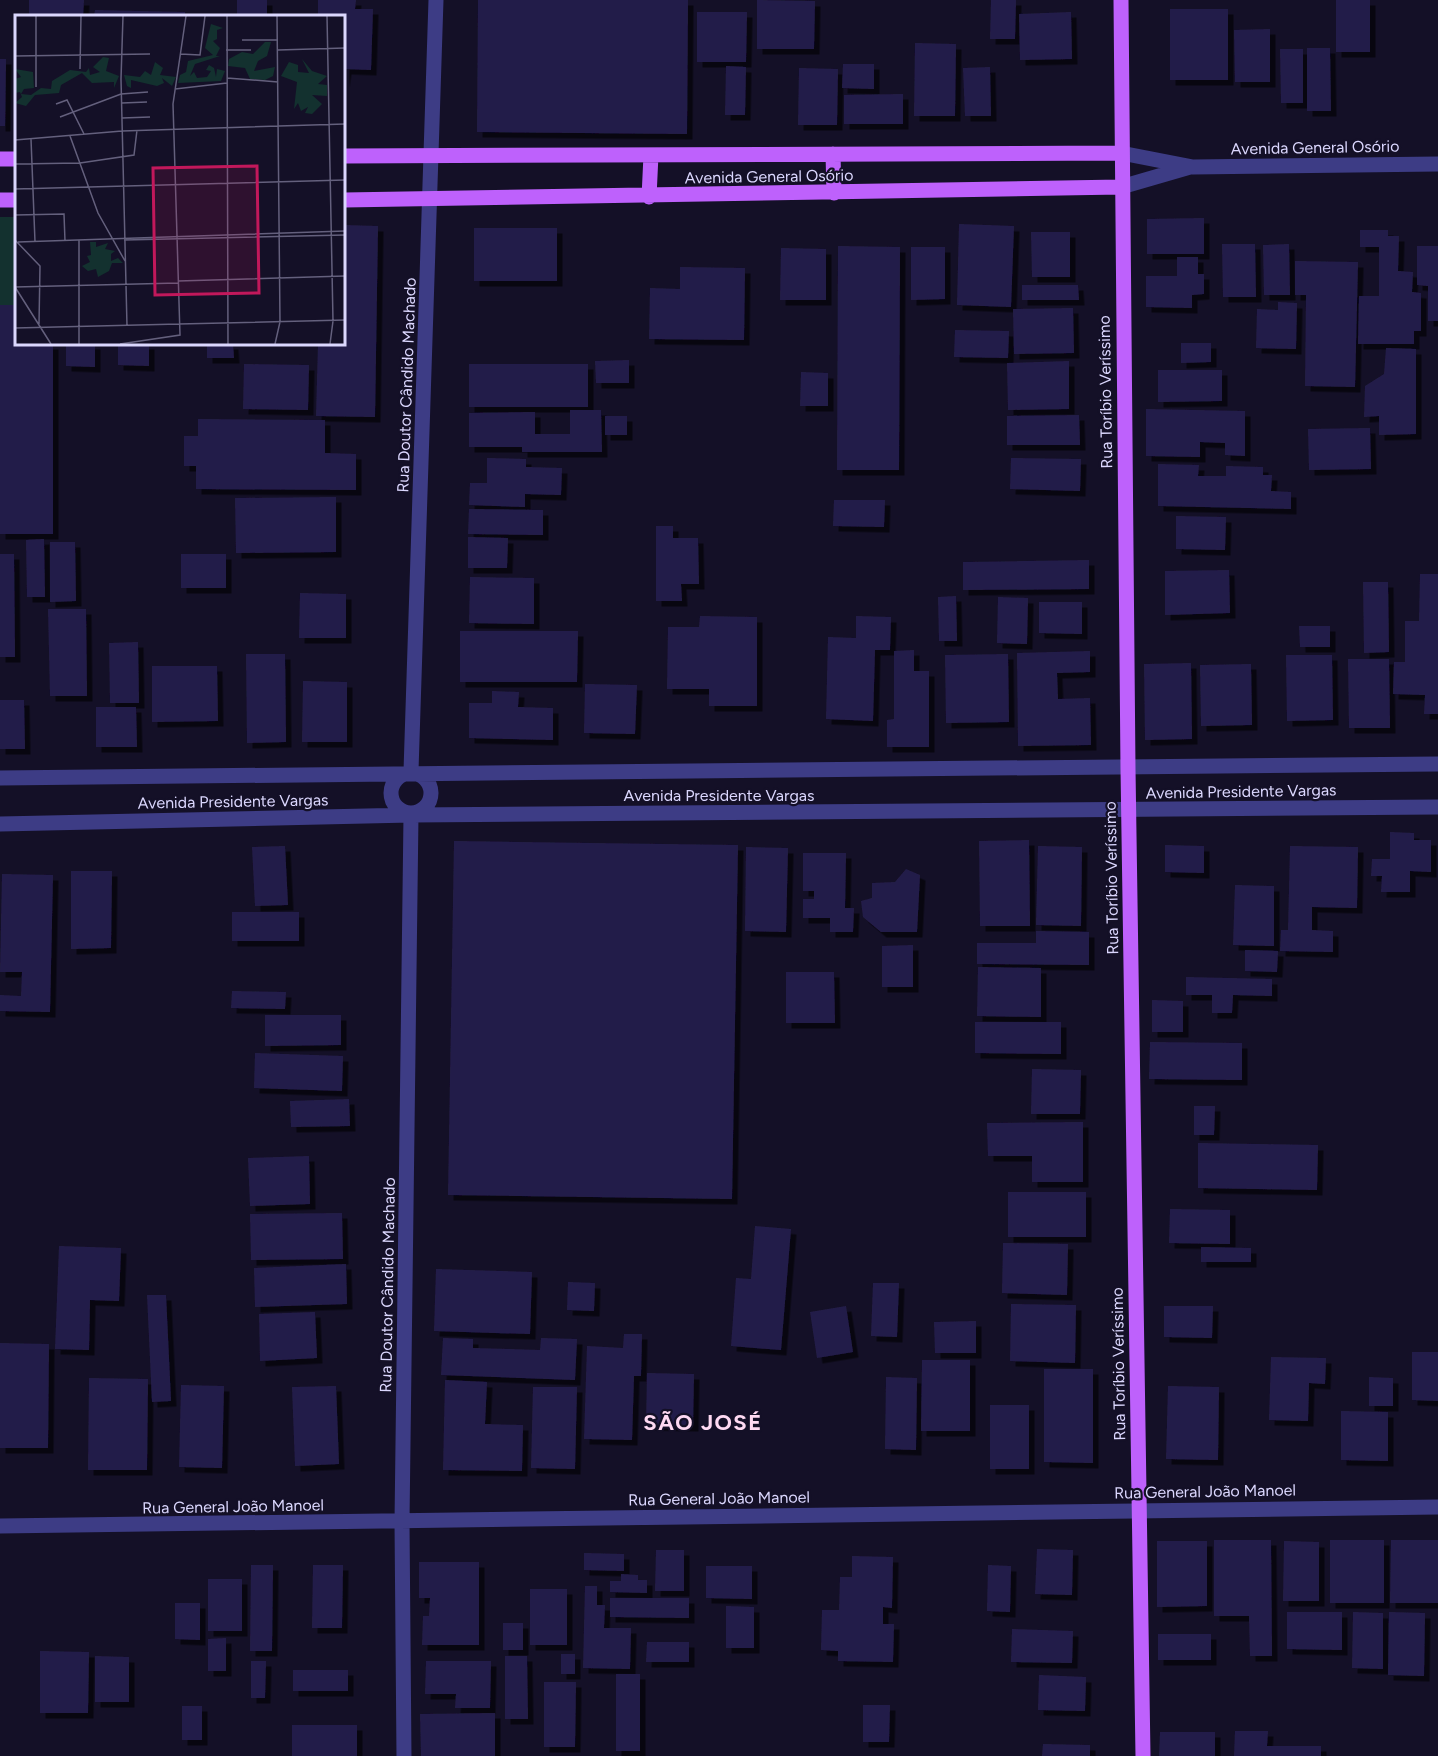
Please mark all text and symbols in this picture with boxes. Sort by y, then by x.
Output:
inset map [15,15,345,345]
street label: Avenida General Osório [1230,137,1400,158]
street label: Avenida General Osório [684,166,854,187]
street label: Rua Doutor Cândido Machado [393,277,420,493]
street label: Rua Toríbio Veríssimo [1095,315,1116,469]
street label: Avenida Presidente Vargas [1145,780,1337,803]
street label: Avenida Presidente Vargas [624,786,814,805]
street label: Avenida Presidente Vargas [137,790,329,813]
street label: Rua Toríbio Veríssimo [1101,801,1122,955]
street label: Rua Doutor Cândido Machado [376,1177,399,1393]
street label: Rua Toríbio Veríssimo [1108,1287,1129,1441]
district label: SÃO JOSÉ [643,1409,763,1436]
street label: Rua General João Manoel [1114,1480,1296,1503]
street label: Rua General João Manoel [628,1487,810,1510]
street label: Rua General João Manoel [142,1495,324,1518]

